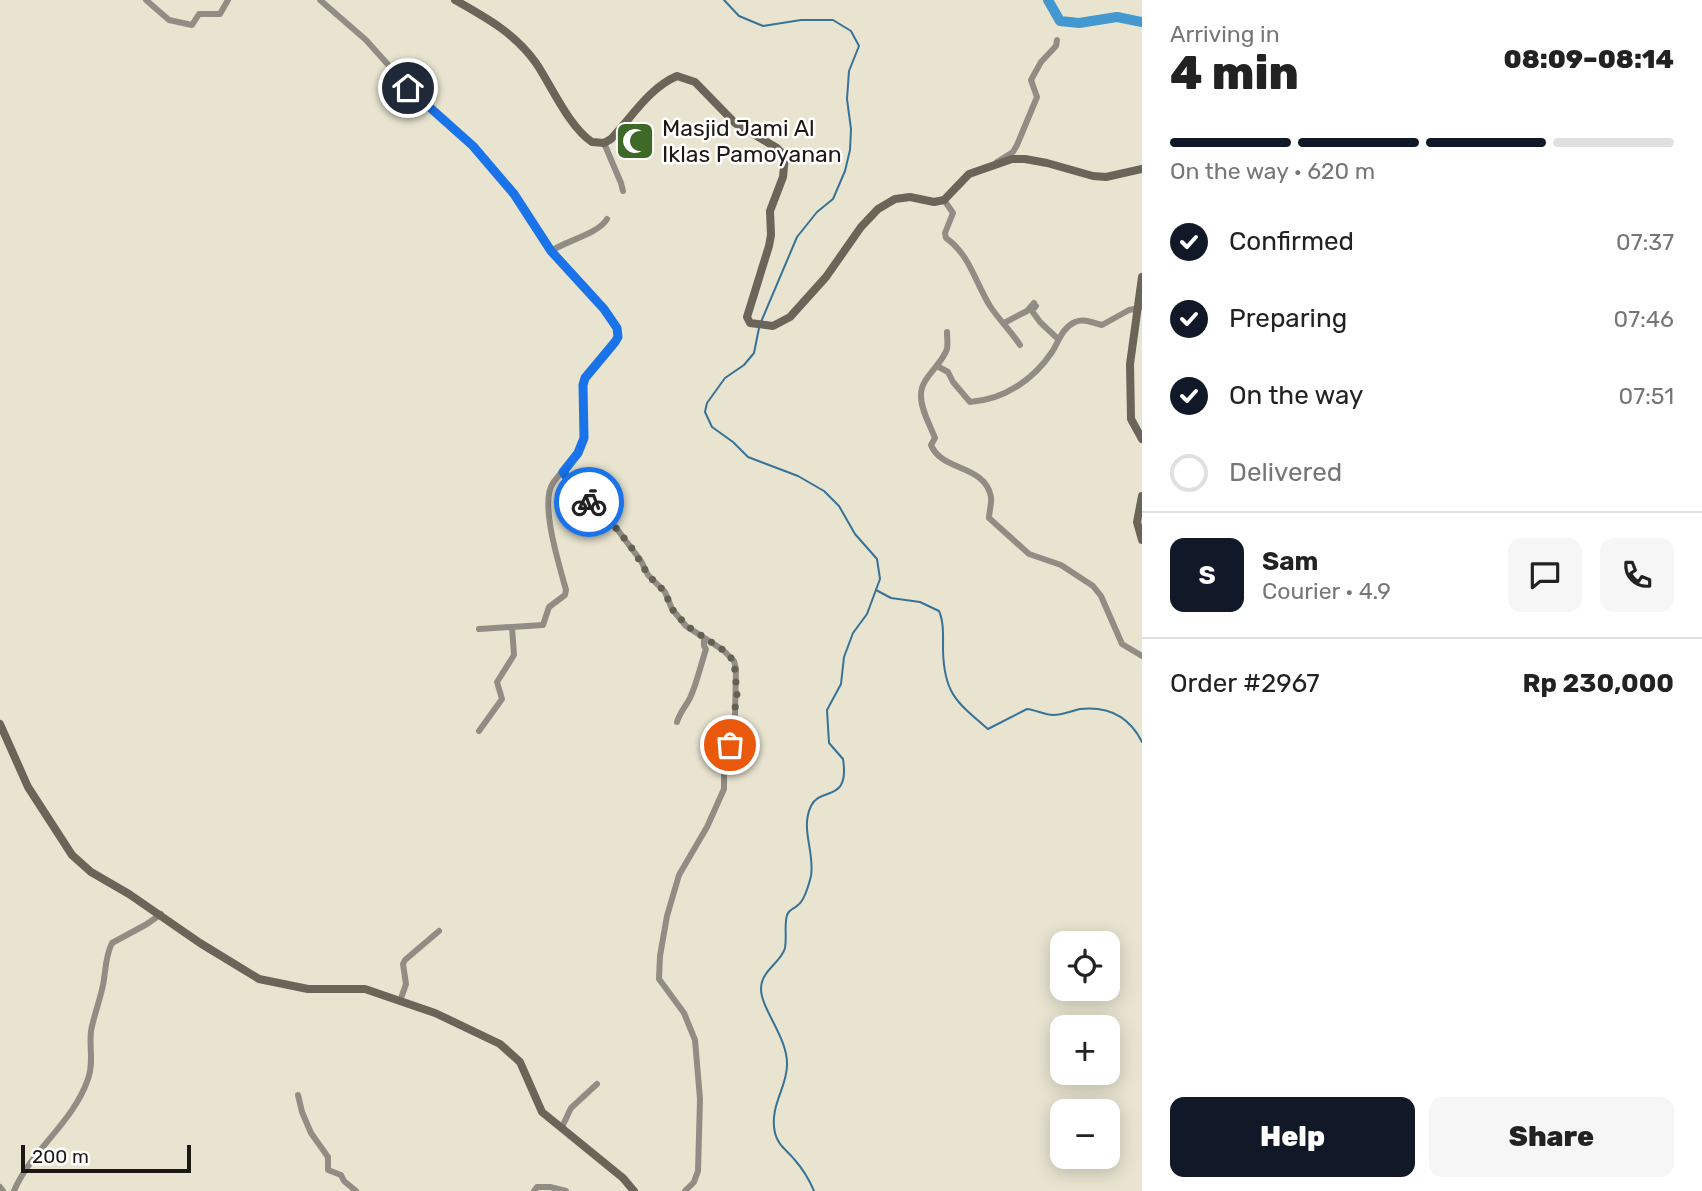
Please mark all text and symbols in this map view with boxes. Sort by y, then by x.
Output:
text: Arriving in [1170,20,1280,48]
text: 08:09–08:14 [1504,44,1674,75]
text: 4 min [1170,46,1299,101]
pin [378,58,438,118]
icon: home [389,69,427,107]
place label: Masjid Jami Al Iklas Pamoyanan [662,114,842,168]
mosque icon: Masjid Jami Al Iklas Pamoyanan [614,120,656,162]
text: On the way · 620 m [1170,157,1375,185]
icon: check [1170,223,1208,261]
text: Confirmed [1229,226,1354,257]
text: 07:37 [1616,228,1674,256]
icon: check [1170,300,1208,338]
text: Preparing [1229,303,1347,334]
text: 07:46 [1614,305,1674,333]
icon: check [1170,377,1208,415]
text: On the way [1229,380,1363,411]
text: 07:51 [1619,382,1674,410]
text: Delivered [1229,457,1342,488]
courier [554,467,624,537]
icon: bike [570,483,608,521]
button: chat [1508,538,1582,612]
button: phone [1600,538,1674,612]
text: Sam [1262,546,1318,577]
text: S [1198,560,1216,591]
text: Courier · 4.9 [1262,577,1391,605]
text: Order #2967 [1170,668,1320,699]
text: Rp 230,000 [1522,668,1674,699]
pin [700,715,760,775]
icon: bag [711,726,749,764]
map controls [1050,931,1120,1169]
button: locate [1050,931,1120,1001]
button: + [1050,1015,1120,1085]
button: Help [1170,1097,1415,1177]
button: Share [1429,1097,1674,1177]
button: − [1050,1099,1120,1169]
scale bar [21,1142,191,1174]
text: 200 m [32,1145,89,1168]

